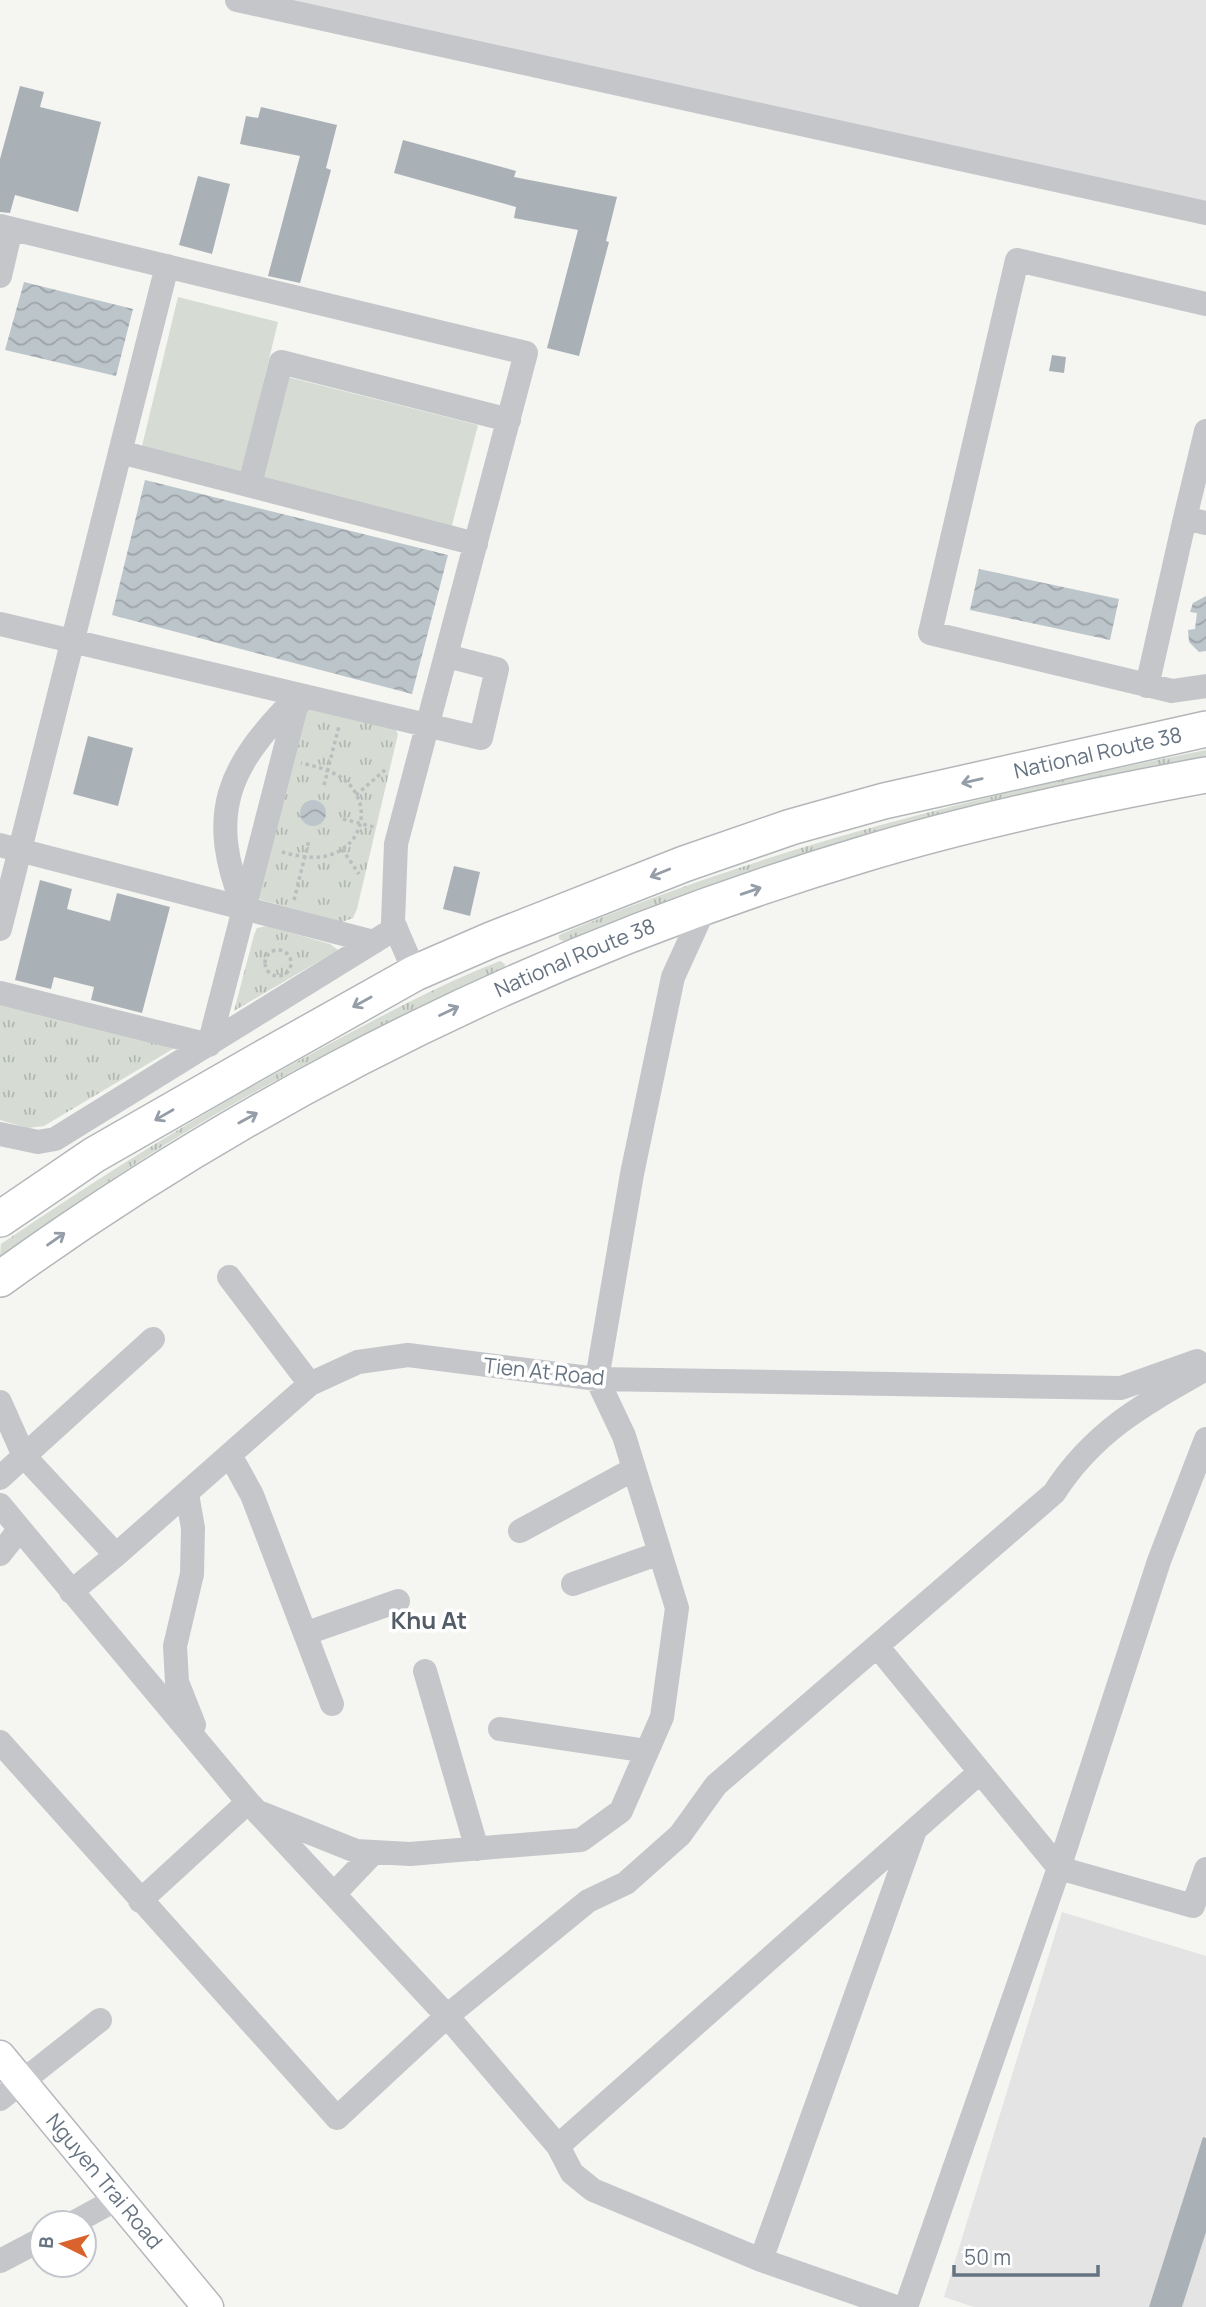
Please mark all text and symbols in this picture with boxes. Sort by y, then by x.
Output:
street label: National Route 38 [1011,720,1184,785]
one-way arrow [961,775,984,788]
one-way arrow [650,868,672,881]
one-way arrow [740,884,762,897]
street label: National Route 38 [490,911,659,1003]
one-way arrow [352,996,373,1009]
one-way arrow [438,1004,459,1018]
one-way arrow [155,1108,175,1122]
one-way arrow [237,1111,257,1125]
one-way arrow [46,1232,65,1246]
street label: Tien At Road [482,1351,606,1391]
district label: Khu At [391,1603,467,1636]
street label: Nguyen Trai Road [40,2107,169,2254]
north arrow [28,2209,98,2279]
scale bar [954,2234,1098,2278]
text: B [33,2235,60,2250]
text: 50 m [964,2243,1011,2271]

